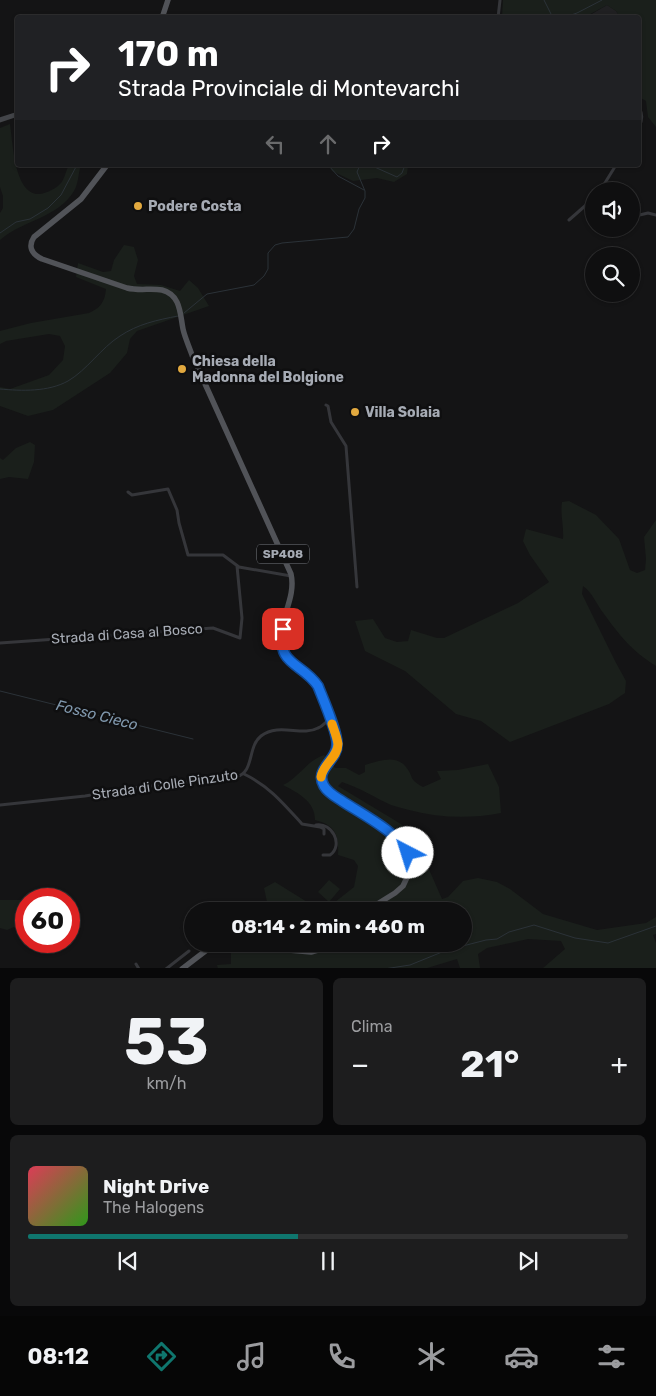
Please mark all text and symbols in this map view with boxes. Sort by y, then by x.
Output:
text: 170 m [118,33,219,75]
icon: right [35,35,100,100]
text: Strada Provinciale di Montevarchi [118,75,460,102]
icon: left [261,130,289,158]
icon: ahead [314,130,342,158]
icon: right [367,130,395,158]
map controls [585,182,640,302]
button: sound [585,182,640,237]
place label: Podere Costa [148,198,242,215]
marker: Podere Costa [132,200,144,212]
button: search [585,247,640,302]
place label: Chiesa della Madonna del Bolgione [192,353,344,386]
marker: Chiesa della Madonna del Bolgione [176,363,188,375]
place label: Villa Solaia [365,404,440,421]
marker: Villa Solaia [349,406,361,418]
road number: SP408 [257,544,309,564]
pin [262,608,304,650]
icon: arrive [269,615,297,643]
street label: Strada di Casa al Bosco [51,620,203,648]
water label: Fosso Cieco [54,696,140,734]
street label: Strada di Colle Pinzuto [91,766,239,804]
position arrow [381,826,433,878]
speed limit sign: 60 [15,888,80,953]
text: 08:14 · 2 min · 460 m [231,915,425,938]
text: 53 [124,1003,209,1080]
text: Clima [351,1017,392,1036]
text: 21° [460,1041,519,1087]
text: − [351,1048,369,1081]
text: + [611,1048,628,1081]
text: km/h [147,1074,186,1093]
text: Night Drive [103,1175,209,1198]
text: The Halogens [103,1198,204,1217]
icon: previous [114,1247,142,1275]
icon: pause [314,1247,342,1275]
icon: next [514,1247,542,1275]
icon: directions [144,1339,179,1374]
icon: music [234,1339,269,1374]
icon: phone [324,1339,359,1374]
icon: climate [414,1339,449,1374]
icon: car [504,1339,539,1374]
icon: filters [594,1339,629,1374]
text: 08:12 [27,1343,89,1370]

